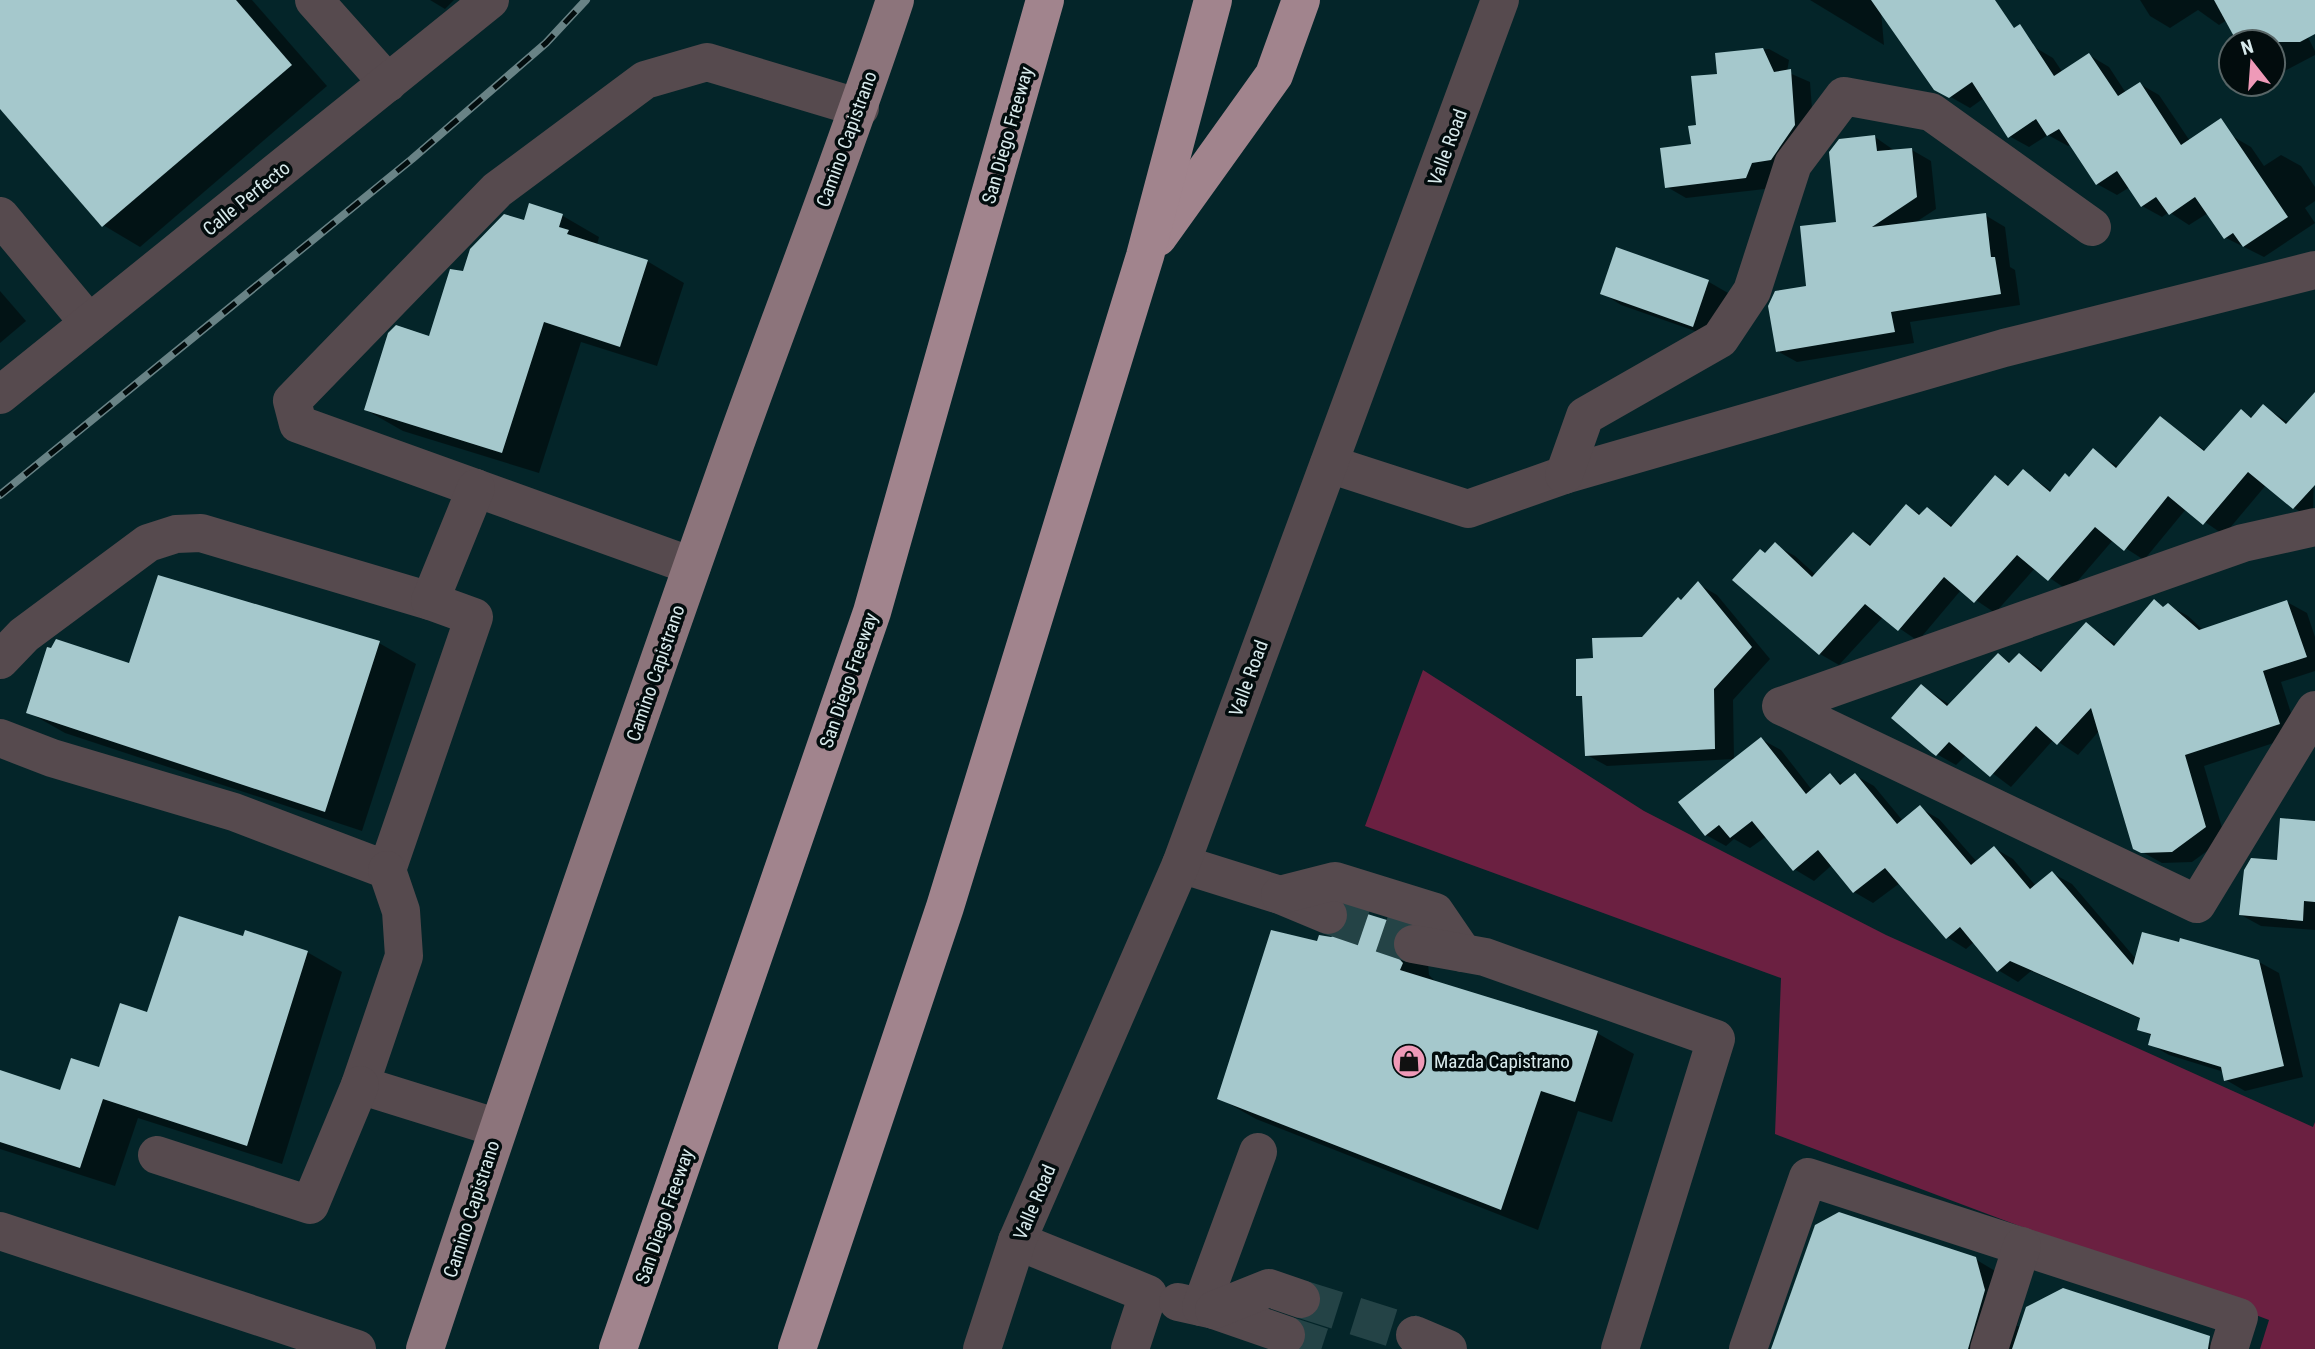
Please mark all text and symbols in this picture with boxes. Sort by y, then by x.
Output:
north arrow [2217,28,2287,98]
text: N [2238,35,2256,60]
street label: San Diego Freeway [977,64,1038,206]
street label: Camino Capistrano [811,68,882,210]
street label: Valle Road [1423,106,1472,188]
street label: Calle Perfecto [198,156,295,241]
street label: Camino Capistrano [621,602,690,744]
street label: San Diego Freeway [815,609,882,751]
street label: Valle Road [1224,637,1273,719]
shop icon: Mazda Capistrano [1390,1042,1428,1080]
place label: Mazda Capistrano [1434,1050,1570,1073]
street label: Camino Capistrano [438,1138,504,1281]
street label: San Diego Freeway [631,1145,698,1287]
street label: Valle Road [1008,1161,1061,1243]

